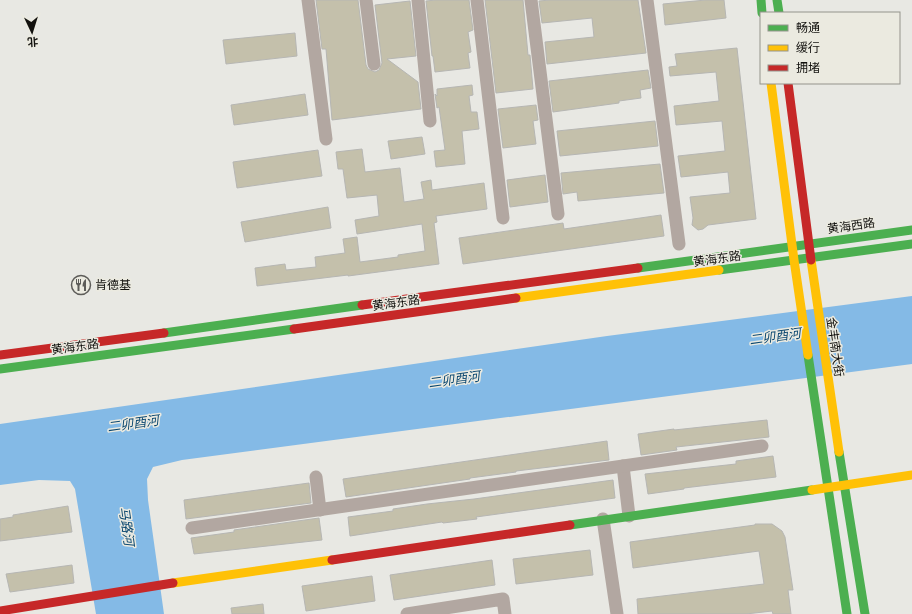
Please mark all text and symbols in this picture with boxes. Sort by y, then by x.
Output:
north arrow [12,12,52,52]
legend [760,12,900,84]
text: 畅通 [796,20,820,34]
text: 北 [27,36,39,49]
text: 缓行 [796,40,820,54]
text: 拥堵 [796,60,820,74]
street label: 黄海西路 [826,215,876,235]
street label: 黄海东路 [692,248,742,268]
restaurant icon: 肯德基 [70,274,92,296]
place label: 肯德基 [95,277,131,291]
street label: 黄海东路 [371,292,421,312]
street label: 金丰南大街 [825,316,847,378]
water label: 二卯酉河 [748,324,805,348]
street label: 黄海东路 [50,336,100,356]
water label: 二卯酉河 [427,367,484,391]
water label: 二卯酉河 [106,411,163,435]
water label: 马路河 [116,506,138,549]

